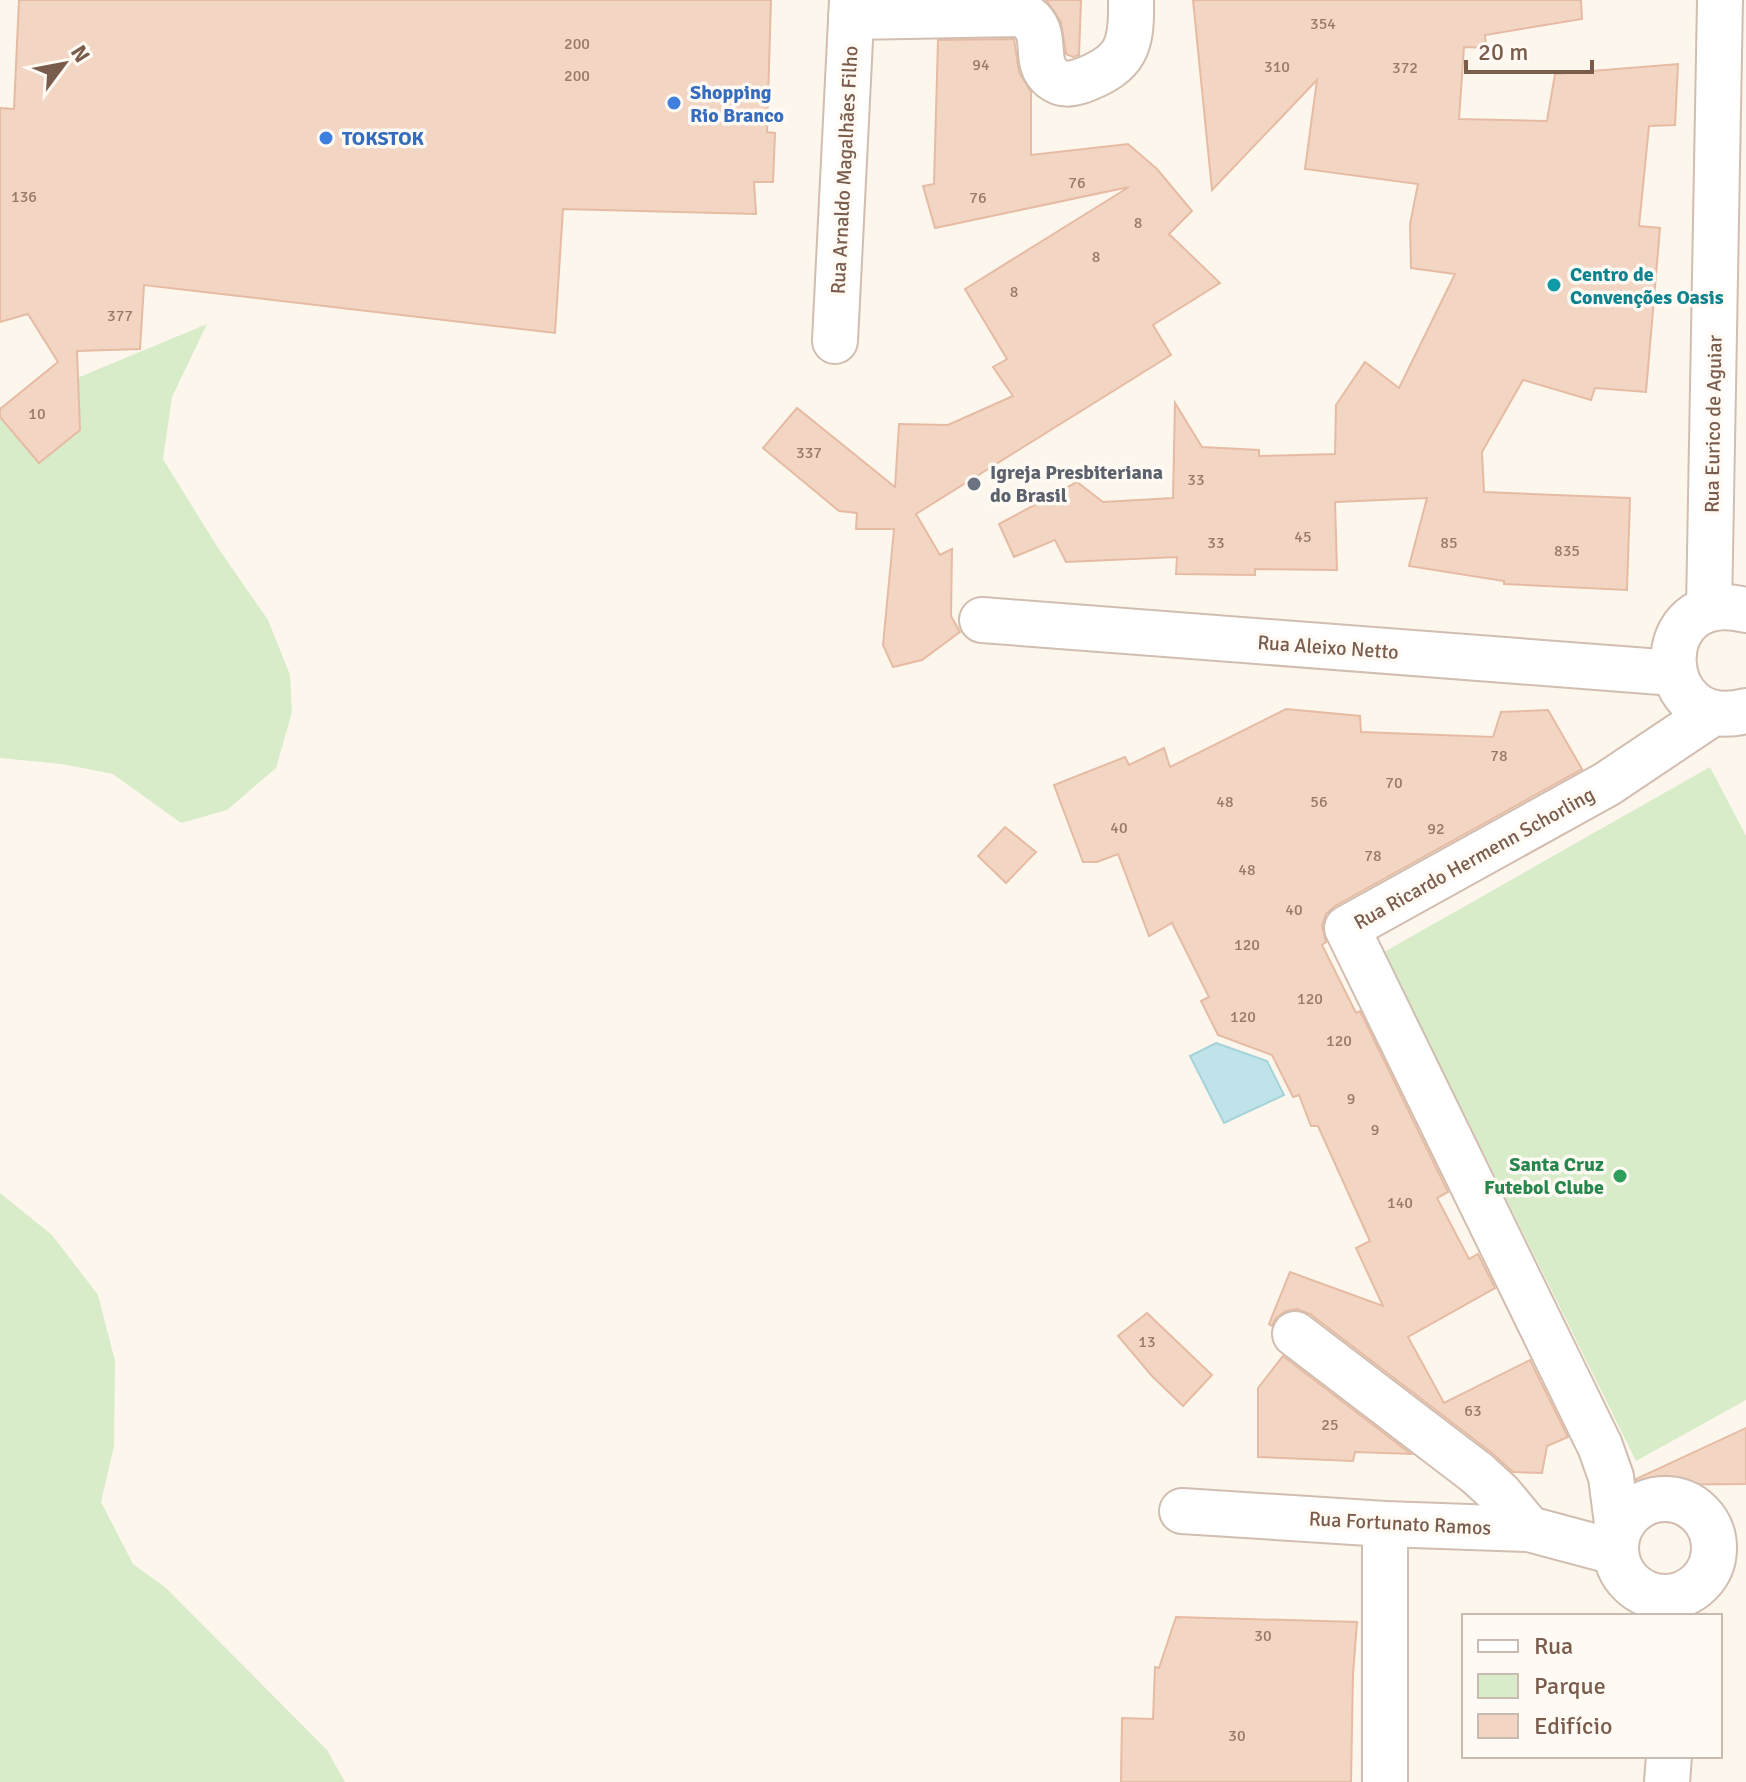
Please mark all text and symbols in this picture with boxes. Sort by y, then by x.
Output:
house number: 354 [1310,14,1336,34]
north arrow [24,24,104,104]
scale bar [1466,24,1592,74]
house number: 200 [564,34,590,54]
text: 20 m [1478,37,1528,67]
text: N [65,40,96,67]
street label: Rua Arnaldo Magalhães Filho [826,45,863,295]
house number: 94 [972,55,990,75]
house number: 310 [1264,57,1290,77]
house number: 372 [1392,58,1418,78]
house number: 200 [564,66,590,86]
place label: Shopping Rio Branco [690,80,784,128]
marker: Shopping Rio Branco [665,94,683,112]
place label: TOKSTOK [342,126,424,151]
marker: TOKSTOK [317,129,335,147]
house number: 76 [1068,173,1086,193]
house number: 136 [11,187,37,207]
house number: 76 [969,188,987,208]
house number: 8 [1134,213,1142,233]
house number: 8 [1092,247,1100,267]
place label: Centro de Convenções Oasis [1570,262,1724,310]
marker: Centro de Convenções Oasis [1545,276,1563,294]
house number: 8 [1010,282,1018,302]
house number: 377 [107,306,133,326]
street label: Rua Eurico de Aguiar [1699,334,1728,513]
house number: 10 [28,404,46,424]
house number: 337 [796,443,822,463]
place label: Igreja Presbiteriana do Brasil [990,460,1163,508]
house number: 33 [1187,470,1205,490]
marker: Igreja Presbiteriana do Brasil [965,475,983,493]
house number: 45 [1294,527,1312,547]
house number: 33 [1207,533,1225,553]
house number: 85 [1440,533,1458,553]
house number: 835 [1554,541,1580,561]
street label: Rua Aleixo Netto [1257,630,1399,665]
house number: 78 [1490,746,1508,766]
house number: 70 [1385,773,1403,793]
street label: Rua Ricardo Hermenn Schorling [1349,782,1599,935]
house number: 48 [1216,792,1234,812]
house number: 56 [1310,792,1328,812]
house number: 40 [1110,818,1128,838]
house number: 92 [1427,819,1445,839]
house number: 78 [1364,846,1382,866]
house number: 48 [1238,860,1256,880]
house number: 40 [1285,900,1303,920]
house number: 120 [1234,935,1260,955]
house number: 120 [1297,989,1323,1009]
house number: 120 [1230,1007,1256,1027]
house number: 120 [1326,1031,1352,1051]
house number: 9 [1347,1089,1355,1109]
house number: 9 [1371,1120,1379,1140]
place label: Santa Cruz Futebol Clube [1484,1152,1604,1200]
marker: Santa Cruz Futebol Clube [1611,1167,1629,1185]
house number: 140 [1387,1193,1413,1213]
house number: 13 [1138,1332,1156,1352]
house number: 63 [1464,1401,1482,1421]
house number: 25 [1321,1415,1339,1435]
street label: Rua Fortunato Ramos [1308,1506,1492,1541]
legend [1462,1614,1722,1758]
house number: 30 [1254,1626,1272,1646]
text: Rua [1534,1631,1573,1661]
text: Parque [1534,1671,1606,1701]
text: Edifício [1534,1711,1612,1741]
house number: 30 [1228,1726,1246,1746]

